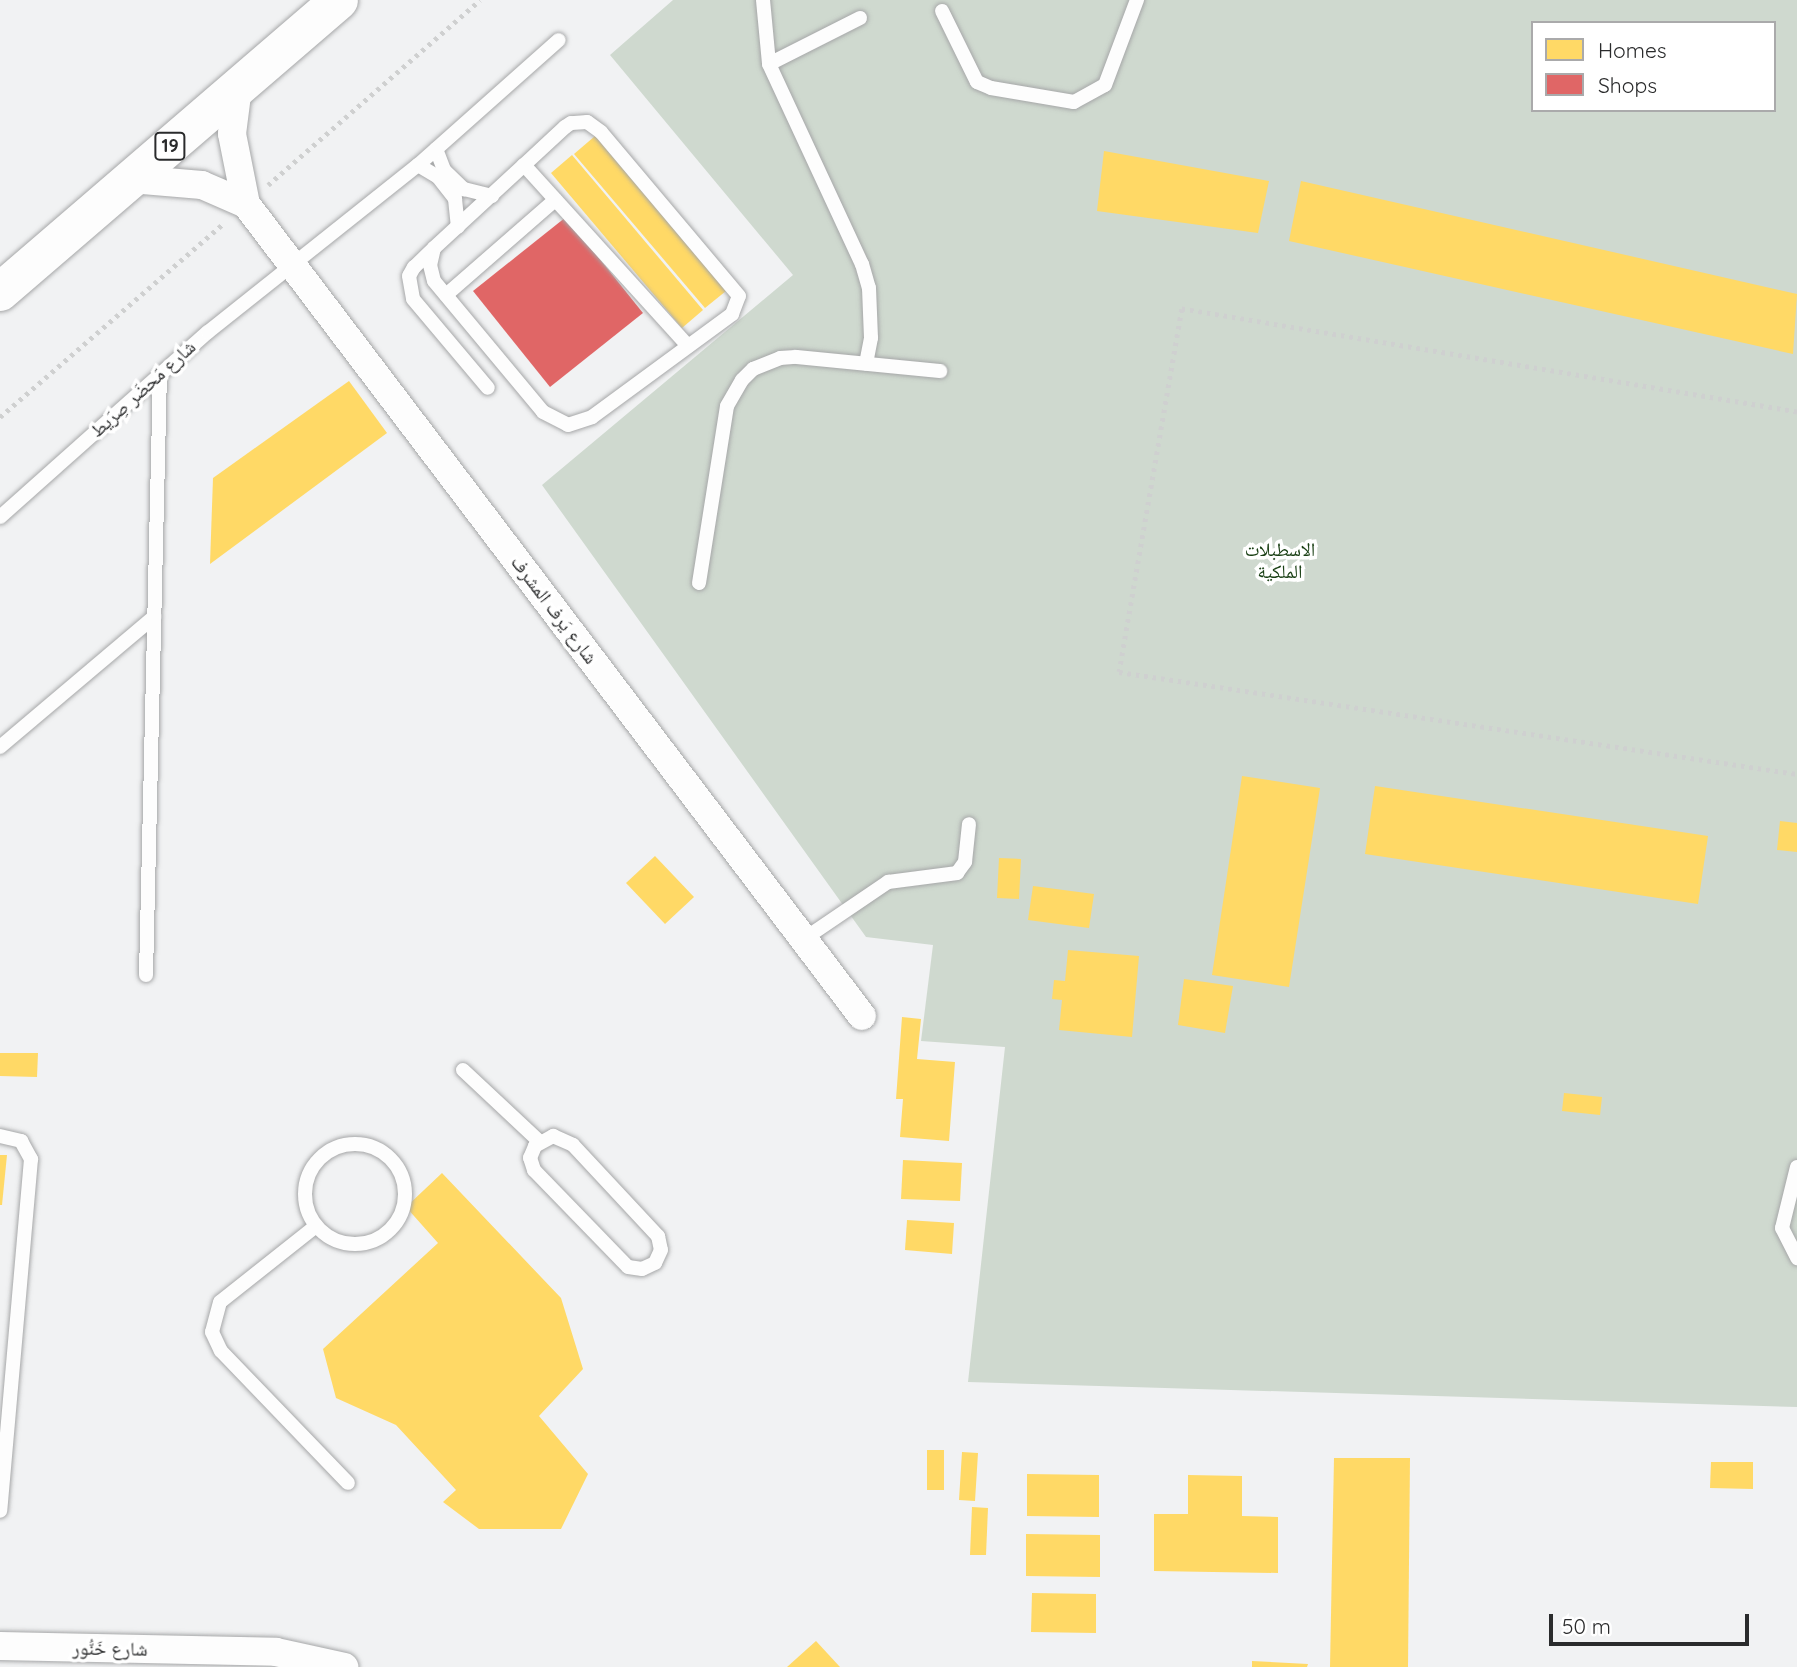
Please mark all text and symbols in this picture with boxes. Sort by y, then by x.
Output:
legend [1531,21,1776,112]
text: Homes [1598,37,1667,63]
text: Shops [1598,72,1657,98]
road number: 19 [154,132,186,160]
street label: شارع مَحضَر صِرَيط [86,336,200,442]
park label: الاسطبلات الملكية [1245,539,1315,583]
street label: شارع يَرف المشرف [506,551,602,669]
scale bar [1552,1600,1752,1644]
text: 50 m [1562,1613,1611,1639]
street label: شارع خَنُّور [72,1637,148,1661]

